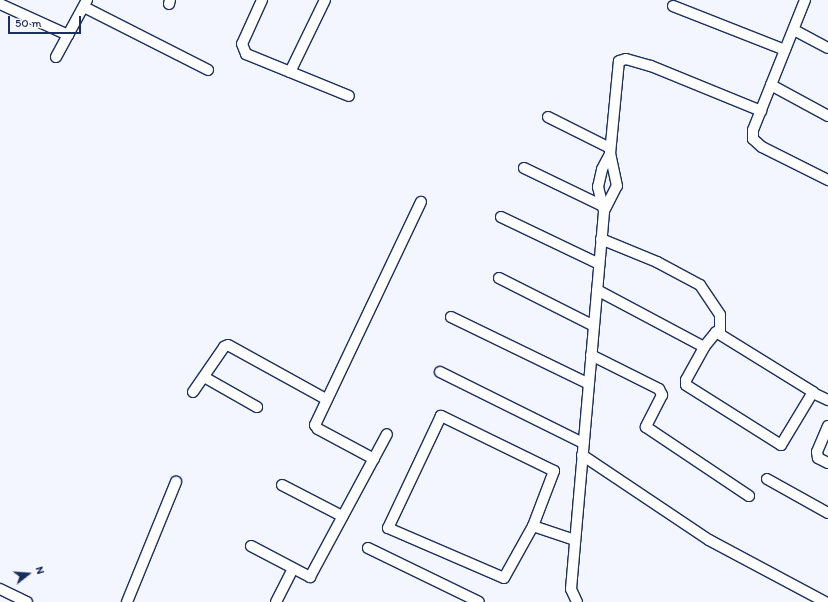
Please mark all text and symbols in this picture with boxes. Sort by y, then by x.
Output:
scale bar [10,8,83,34]
text: 50 m [15,16,41,30]
north arrow [8,554,48,594]
text: N [33,565,47,576]

